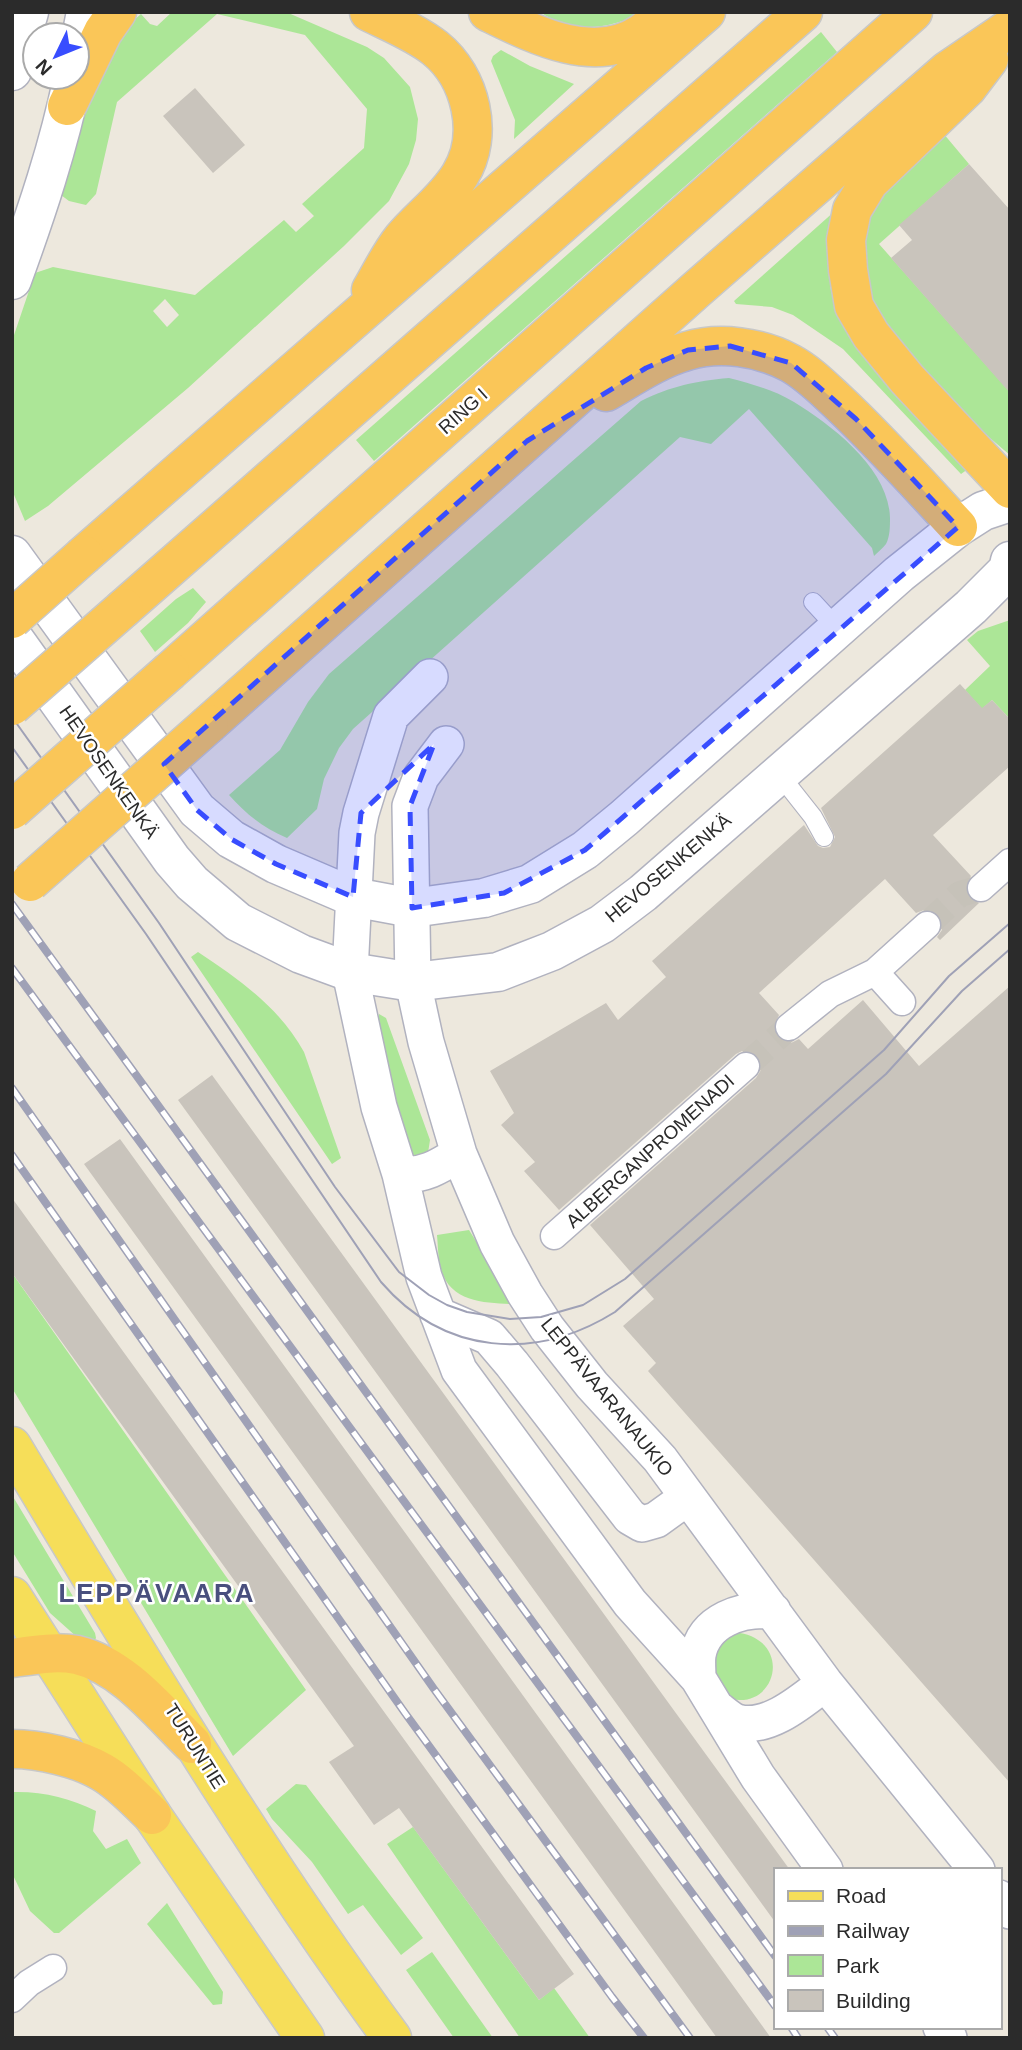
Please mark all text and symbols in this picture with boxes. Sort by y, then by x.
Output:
north arrow [21,21,91,91]
text: N [32,55,56,79]
street label: RING I [434,384,492,438]
street label: HEVOSENKENKÄ [55,702,163,843]
street label: HEVOSENKENKÄ [601,809,735,927]
street label: ALBERGANPROMENADI [562,1070,738,1232]
street label: LEPPÄVAARANAUKIO [537,1314,677,1480]
district label: LEPPÄVAARA [58,1578,256,1608]
street label: TURUNTIE [161,1700,229,1792]
legend [774,1868,1001,2029]
text: Road [836,1884,886,1907]
text: Railway [836,1919,910,1942]
text: Park [836,1954,880,1977]
text: Building [836,1989,911,2012]

